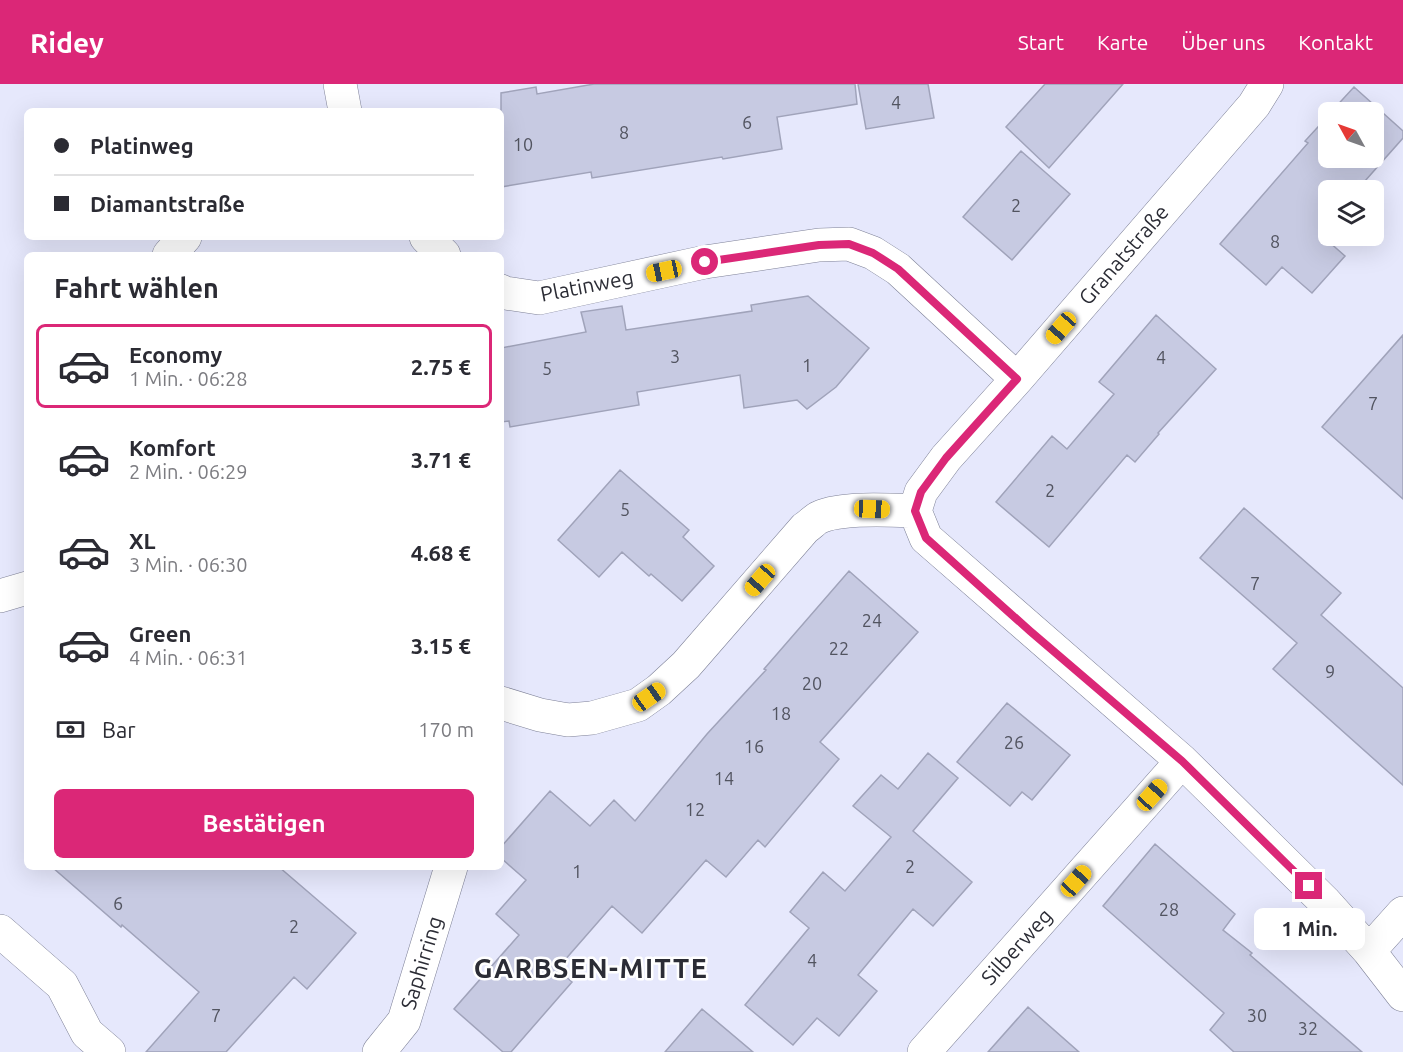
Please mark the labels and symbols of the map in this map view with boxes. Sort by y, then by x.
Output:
house number: 4 [891,92,901,112]
north arrow [1318,102,1384,168]
house number: 6 [742,112,752,132]
house number: 8 [619,122,629,142]
house number: 10 [513,134,533,154]
house number: 2 [1011,195,1021,215]
street label: Granatstraße [1073,200,1173,309]
house number: 8 [1270,231,1280,251]
route start [691,248,718,275]
car [645,258,683,284]
street label: Platinweg [538,264,635,306]
car [1042,309,1080,347]
house number: 3 [670,346,680,366]
house number: 4 [1156,347,1166,367]
house number: 1 [802,355,812,375]
house number: 5 [542,358,552,378]
house number: 7 [1368,393,1378,413]
house number: 2 [1045,480,1055,500]
house number: 5 [620,499,630,519]
car [854,499,890,519]
car [741,561,779,599]
house number: 7 [1250,573,1260,593]
house number: 24 [862,610,882,630]
house number: 22 [829,638,849,658]
house number: 9 [1325,661,1335,681]
house number: 20 [802,673,822,693]
car [629,679,669,715]
house number: 18 [771,703,791,723]
house number: 26 [1004,732,1024,752]
house number: 16 [744,736,764,756]
house number: 14 [714,768,734,788]
car [1133,776,1171,814]
house number: 12 [685,799,705,819]
house number: 2 [905,856,915,876]
house number: 1 [572,861,582,881]
car [1057,862,1095,900]
route end [1295,872,1322,899]
house number: 6 [113,893,123,913]
house number: 28 [1159,899,1179,919]
street label: Silberweg [976,903,1057,989]
callout: 1 Min. [1254,907,1364,949]
street label: Saphirring [395,913,447,1012]
house number: 2 [289,916,299,936]
house number: 4 [807,950,817,970]
district label: GARBSEN-MITTE [474,953,708,983]
house number: 7 [211,1005,221,1025]
house number: 30 [1247,1005,1267,1025]
house number: 32 [1298,1018,1318,1038]

